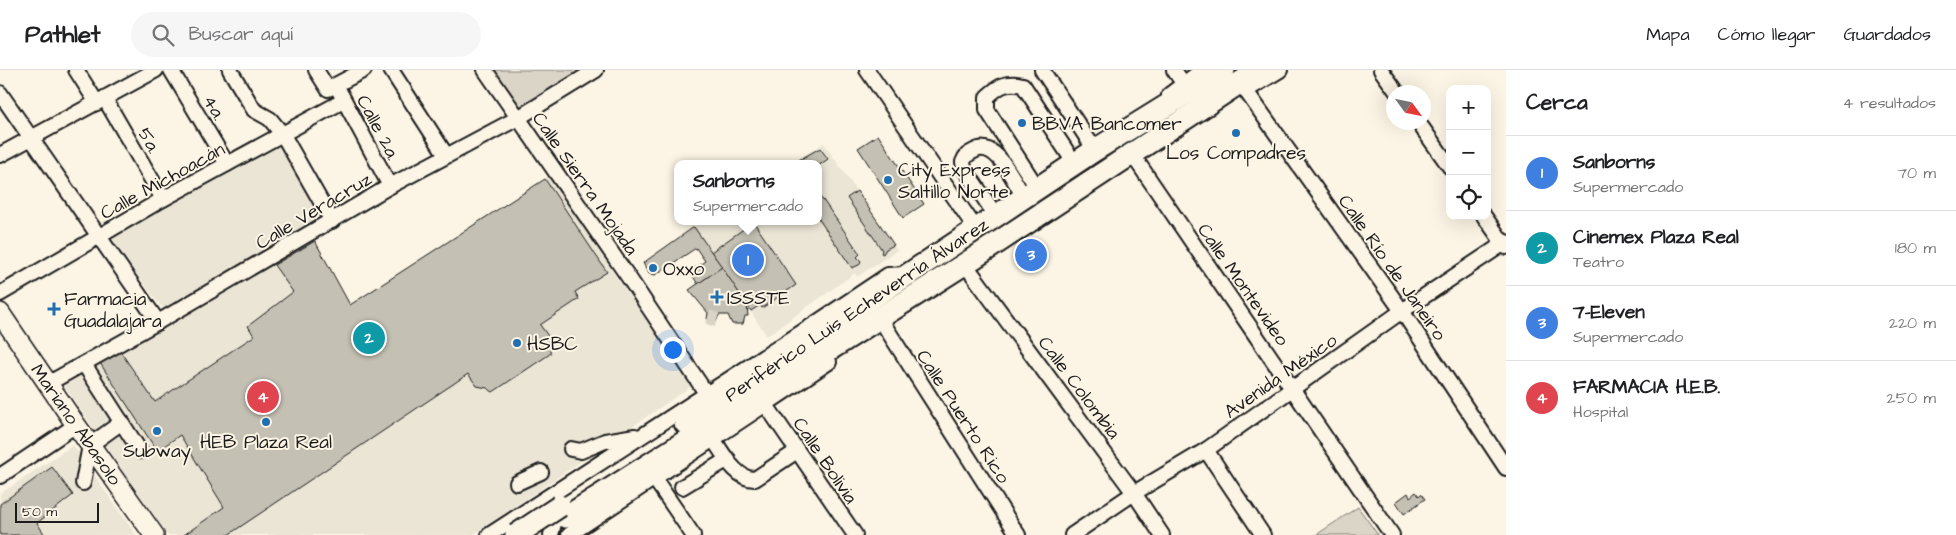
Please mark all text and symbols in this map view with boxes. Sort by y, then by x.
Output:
search box [131,12,481,57]
text: Pathlet [25,18,101,52]
icon: search [149,21,177,49]
text: Buscar aquí [189,21,293,48]
text: Mapa [1646,22,1690,47]
text: Cómo llegar [1718,22,1816,47]
text: Guardados [1844,22,1931,47]
north arrow [1386,85,1431,130]
map controls [1446,85,1491,220]
button: + [1446,85,1491,130]
text: Cerca [1526,88,1588,117]
street label: 4a. [196,90,232,126]
street label: Calle 2a. [349,90,406,165]
text: 4 resultados [1843,92,1936,114]
street label: Calle Sierra Mojada [525,107,645,261]
place label: BBVA Bancomer [1032,111,1182,138]
marker: BBVA Bancomer [1016,117,1028,129]
street label: 5a. [131,123,167,159]
marker: Los Compadres [1230,127,1242,139]
button: − [1446,130,1491,175]
street label: Calle Michoacán [96,136,230,227]
place label: Los Compadres [1166,140,1306,167]
text: Sanborns [1573,149,1655,176]
place label: City Express Saltillo Norte [898,157,1011,206]
popup [674,160,822,225]
text: 1 [1541,162,1543,184]
text: 70 m [1897,162,1936,184]
street label: Calle Veracruz [251,166,377,257]
text: Sanborns [693,168,775,195]
marker: City Express Saltillo Norte [882,174,894,186]
button: locate [1446,175,1491,220]
text: Supermercado [1573,176,1683,198]
street label: Calle Río de Janeiro [1331,189,1453,347]
text: Supermercado [693,195,803,217]
street label: Periférico Luis Echeverría Álvarez [720,211,995,409]
street label: Calle Montevideo [1190,218,1295,352]
text: Cinemex Plaza Real [1573,224,1739,251]
pin: 3 [1015,236,1047,274]
text: 2 [1537,237,1547,259]
text: 180 m [1895,237,1936,259]
pin: 1 [732,241,764,279]
text: Teatro [1573,251,1624,273]
place label: Oxxo [663,256,705,283]
marker: Oxxo [647,262,659,274]
place label: ISSSTE [727,285,790,312]
place label: Farmacia Guadalajara [64,286,162,335]
marker: ISSSTE [711,291,723,303]
text: 7-Eleven [1573,299,1645,326]
marker: Farmacia Guadalajara [48,303,60,315]
text: 3 [1538,312,1546,334]
text: 220 m [1889,312,1936,334]
pin: 2 [353,319,385,357]
text: Supermercado [1573,326,1683,348]
street label: Avenida México [1219,327,1343,425]
place label: HSBC [527,331,578,358]
street label: Calle Colombia [1031,331,1127,445]
marker: HSBC [511,337,523,349]
your location [660,337,686,363]
street label: Calle Puerto Rico [909,345,1016,489]
street label: Mariano Abasolo [24,359,128,491]
text: FARMACIA H.E.B. [1573,374,1720,401]
pin: 4 [247,378,279,416]
text: 4 [1537,387,1547,409]
text: 250 m [1887,387,1936,409]
text: Hospital [1573,401,1628,423]
street label: Calle Bolivia [786,412,864,510]
marker: HEB Plaza Real [260,416,272,428]
marker: Subway [151,425,163,437]
place label: HEB Plaza Real [200,429,332,456]
place label: Subway [123,438,192,466]
scale bar [15,500,99,523]
text: 50 m [22,502,57,522]

